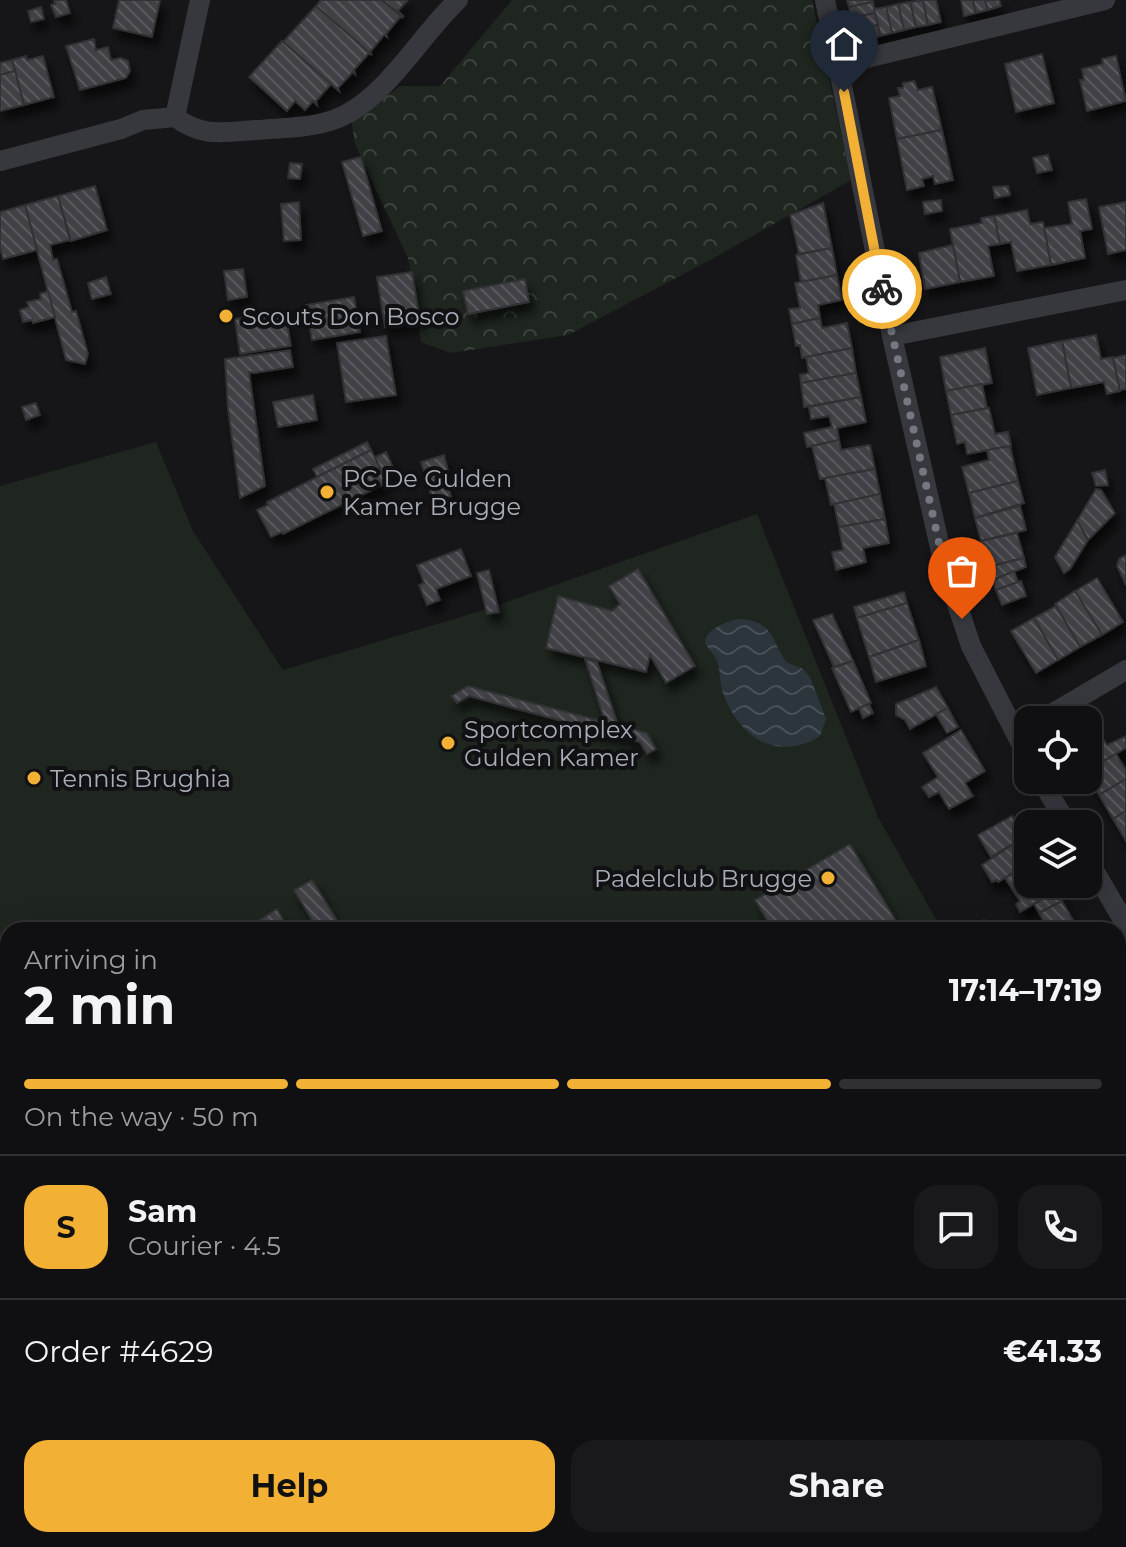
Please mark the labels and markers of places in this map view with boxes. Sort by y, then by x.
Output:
pin [810,10,878,92]
place label: Scouts Don Bosco [242,302,460,331]
marker: Scouts Don Bosco [217,307,235,325]
place label: PC De Gulden Kamer Brugge [343,464,521,521]
marker: PC De Gulden Kamer Brugge [318,483,336,501]
pin [928,537,996,619]
place label: Sportcomplex Gulden Kamer [464,715,639,772]
marker: Sportcomplex Gulden Kamer [439,734,457,752]
place label: Tennis Brughia [50,764,231,793]
marker: Tennis Brughia [25,769,43,787]
place label: Padelclub Brugge [594,864,812,893]
marker: Padelclub Brugge [819,869,837,887]

